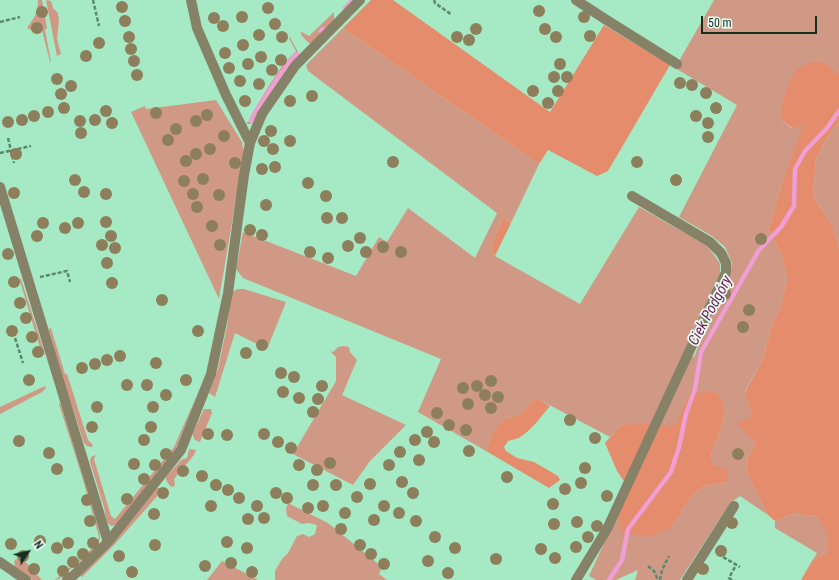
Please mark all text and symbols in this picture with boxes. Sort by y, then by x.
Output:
scale bar [703,8,819,34]
text: 50 m [708,16,732,30]
water label: Ciek Podgóry [685,273,737,349]
north arrow [8,532,48,572]
text: N [31,538,45,551]

